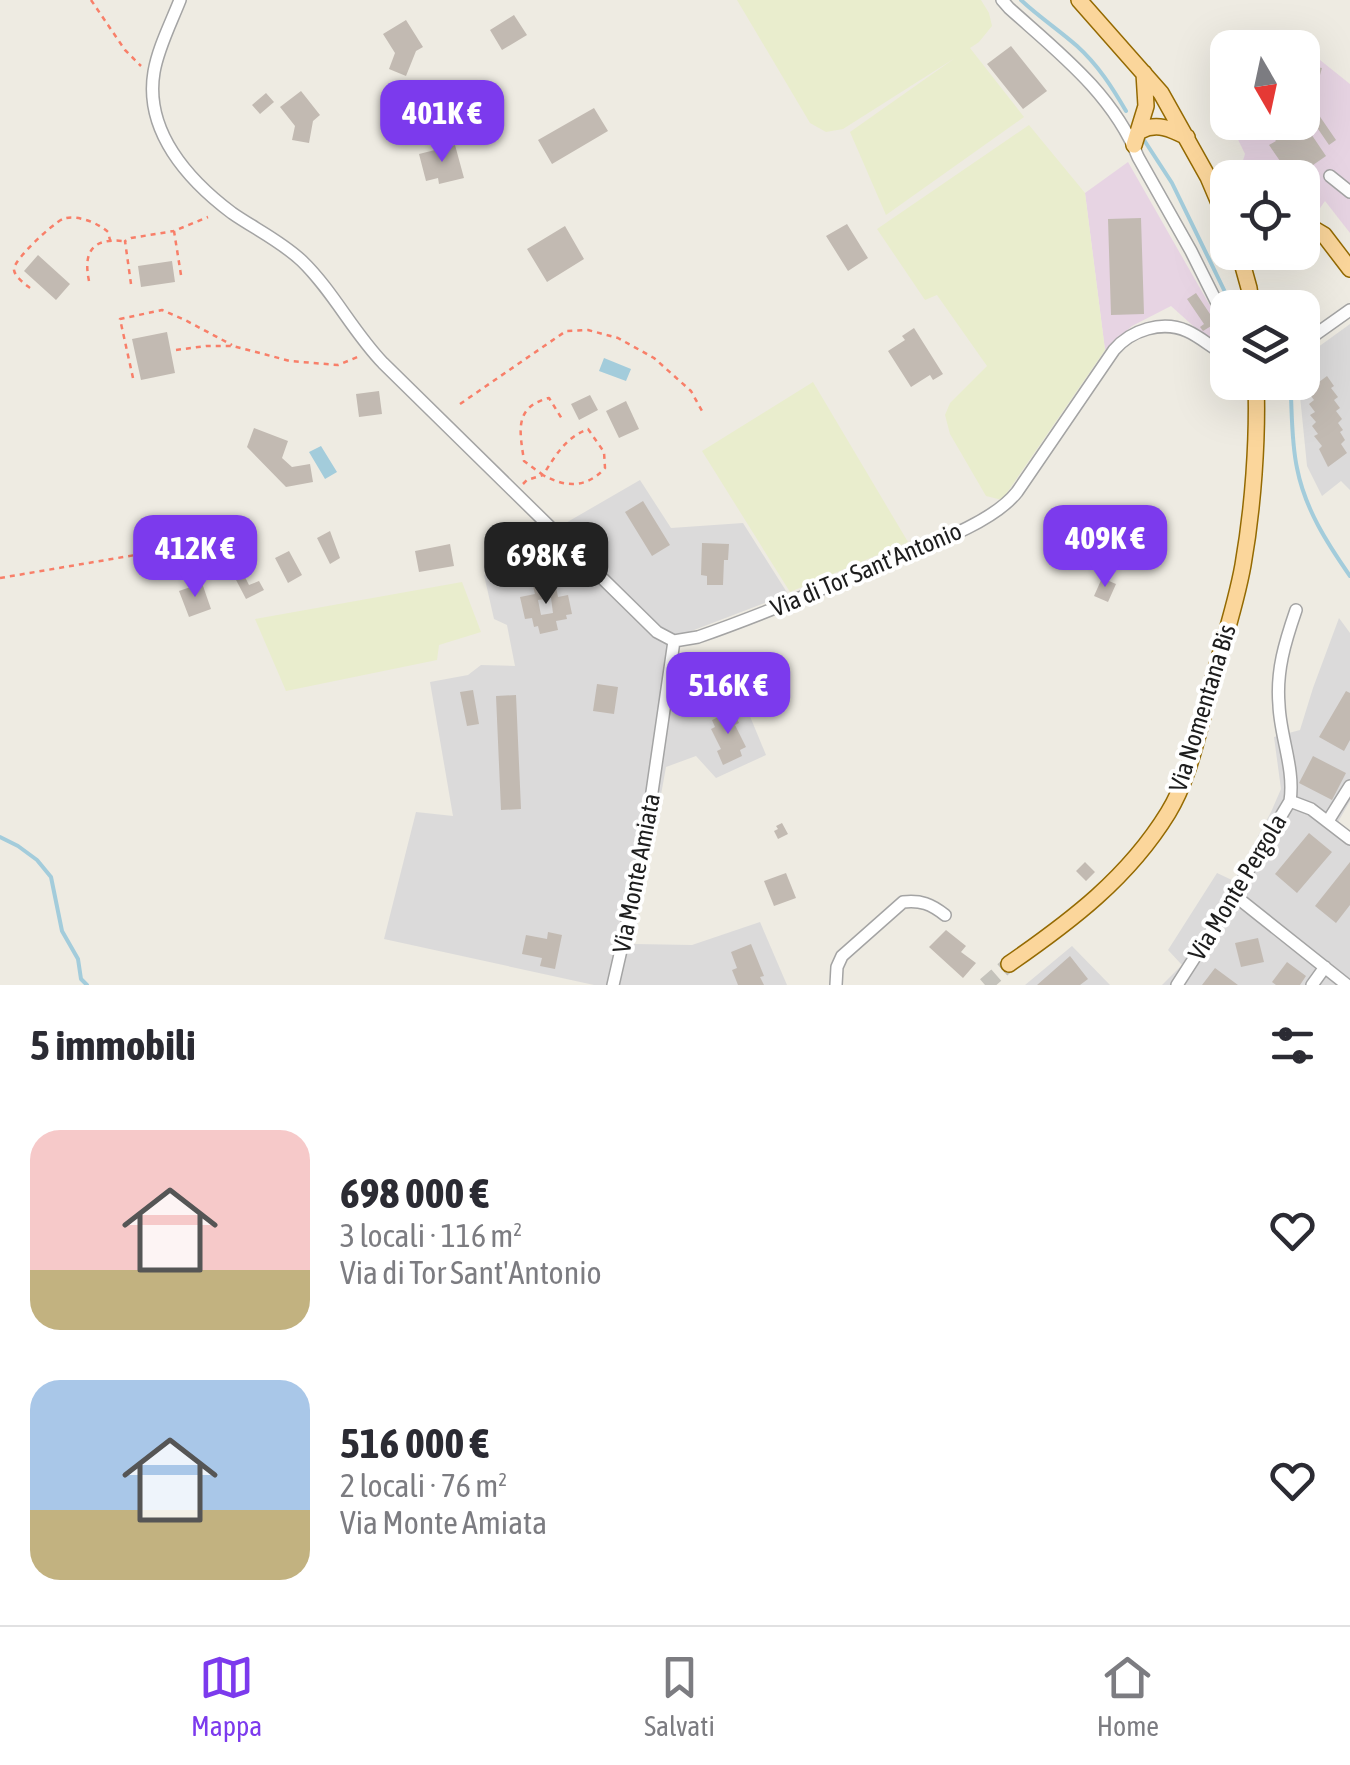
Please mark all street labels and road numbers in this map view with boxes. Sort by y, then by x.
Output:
street label: Via di Tor Sant'Antonio [766,516,966,622]
street label: Via Nomentana Bis [1163,621,1241,795]
street label: Via Monte Amiata [607,791,665,955]
street label: Via Monte Pergola [1182,809,1292,965]

